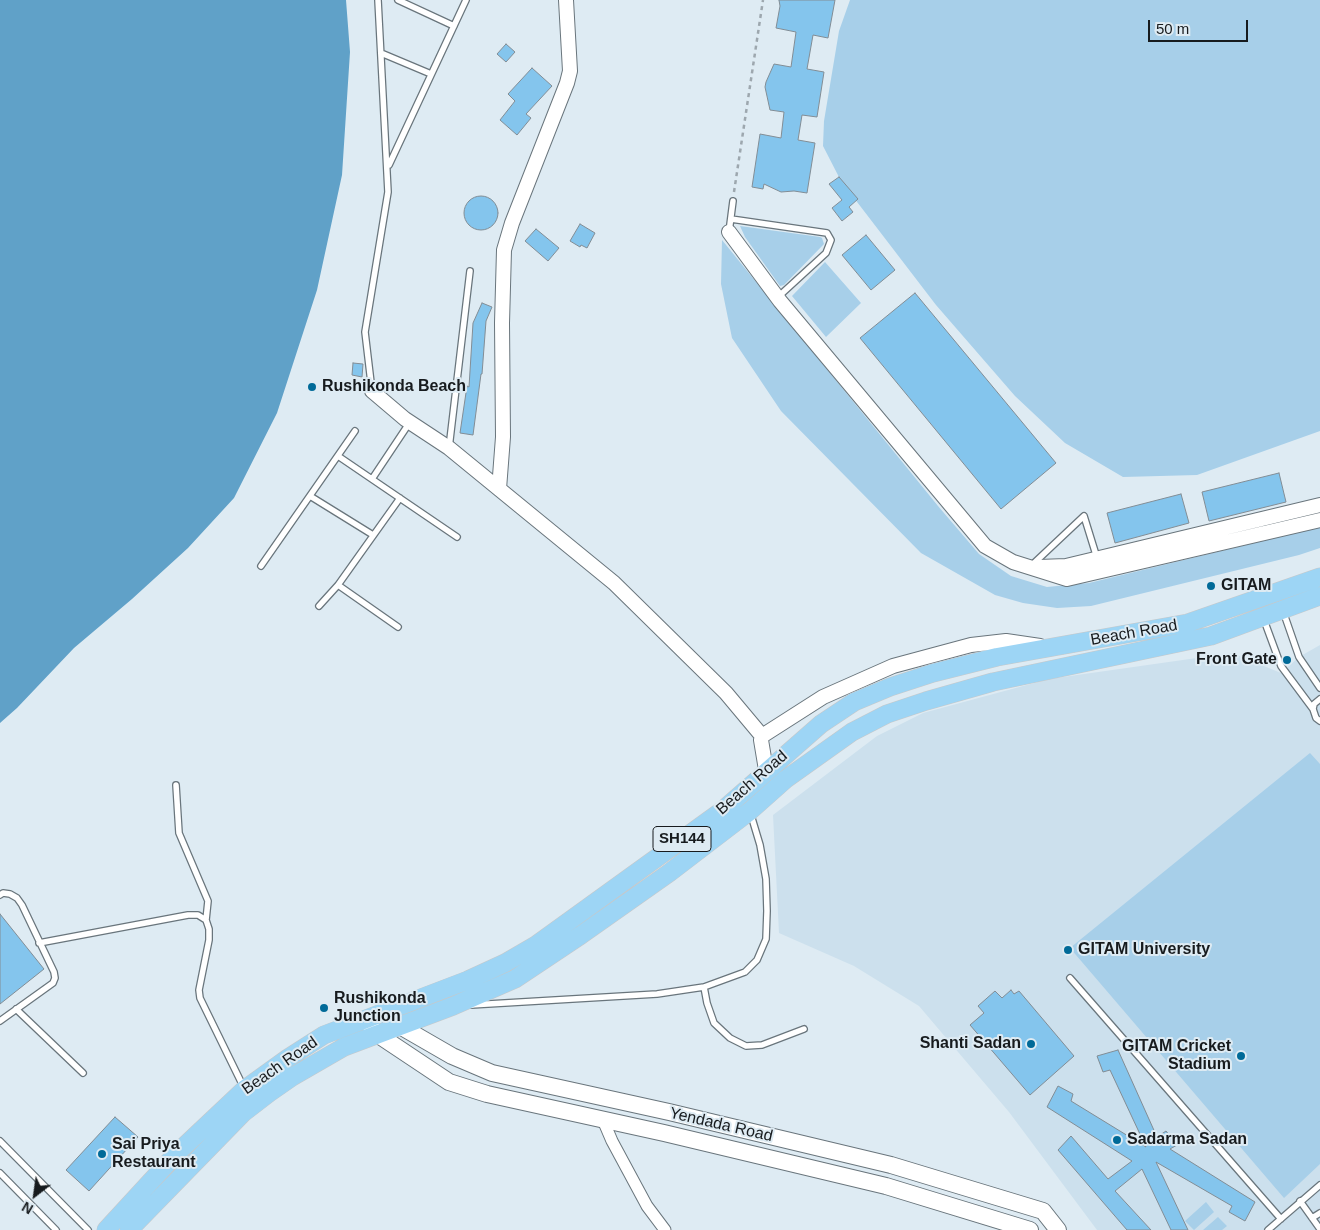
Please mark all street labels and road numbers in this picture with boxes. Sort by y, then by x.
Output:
street label: Beach Road [1089,616,1179,650]
street label: Beach Road [712,747,792,819]
road number: SH144 [653,826,711,852]
street label: Beach Road [238,1033,322,1099]
street label: Yendada Road [668,1104,774,1146]

